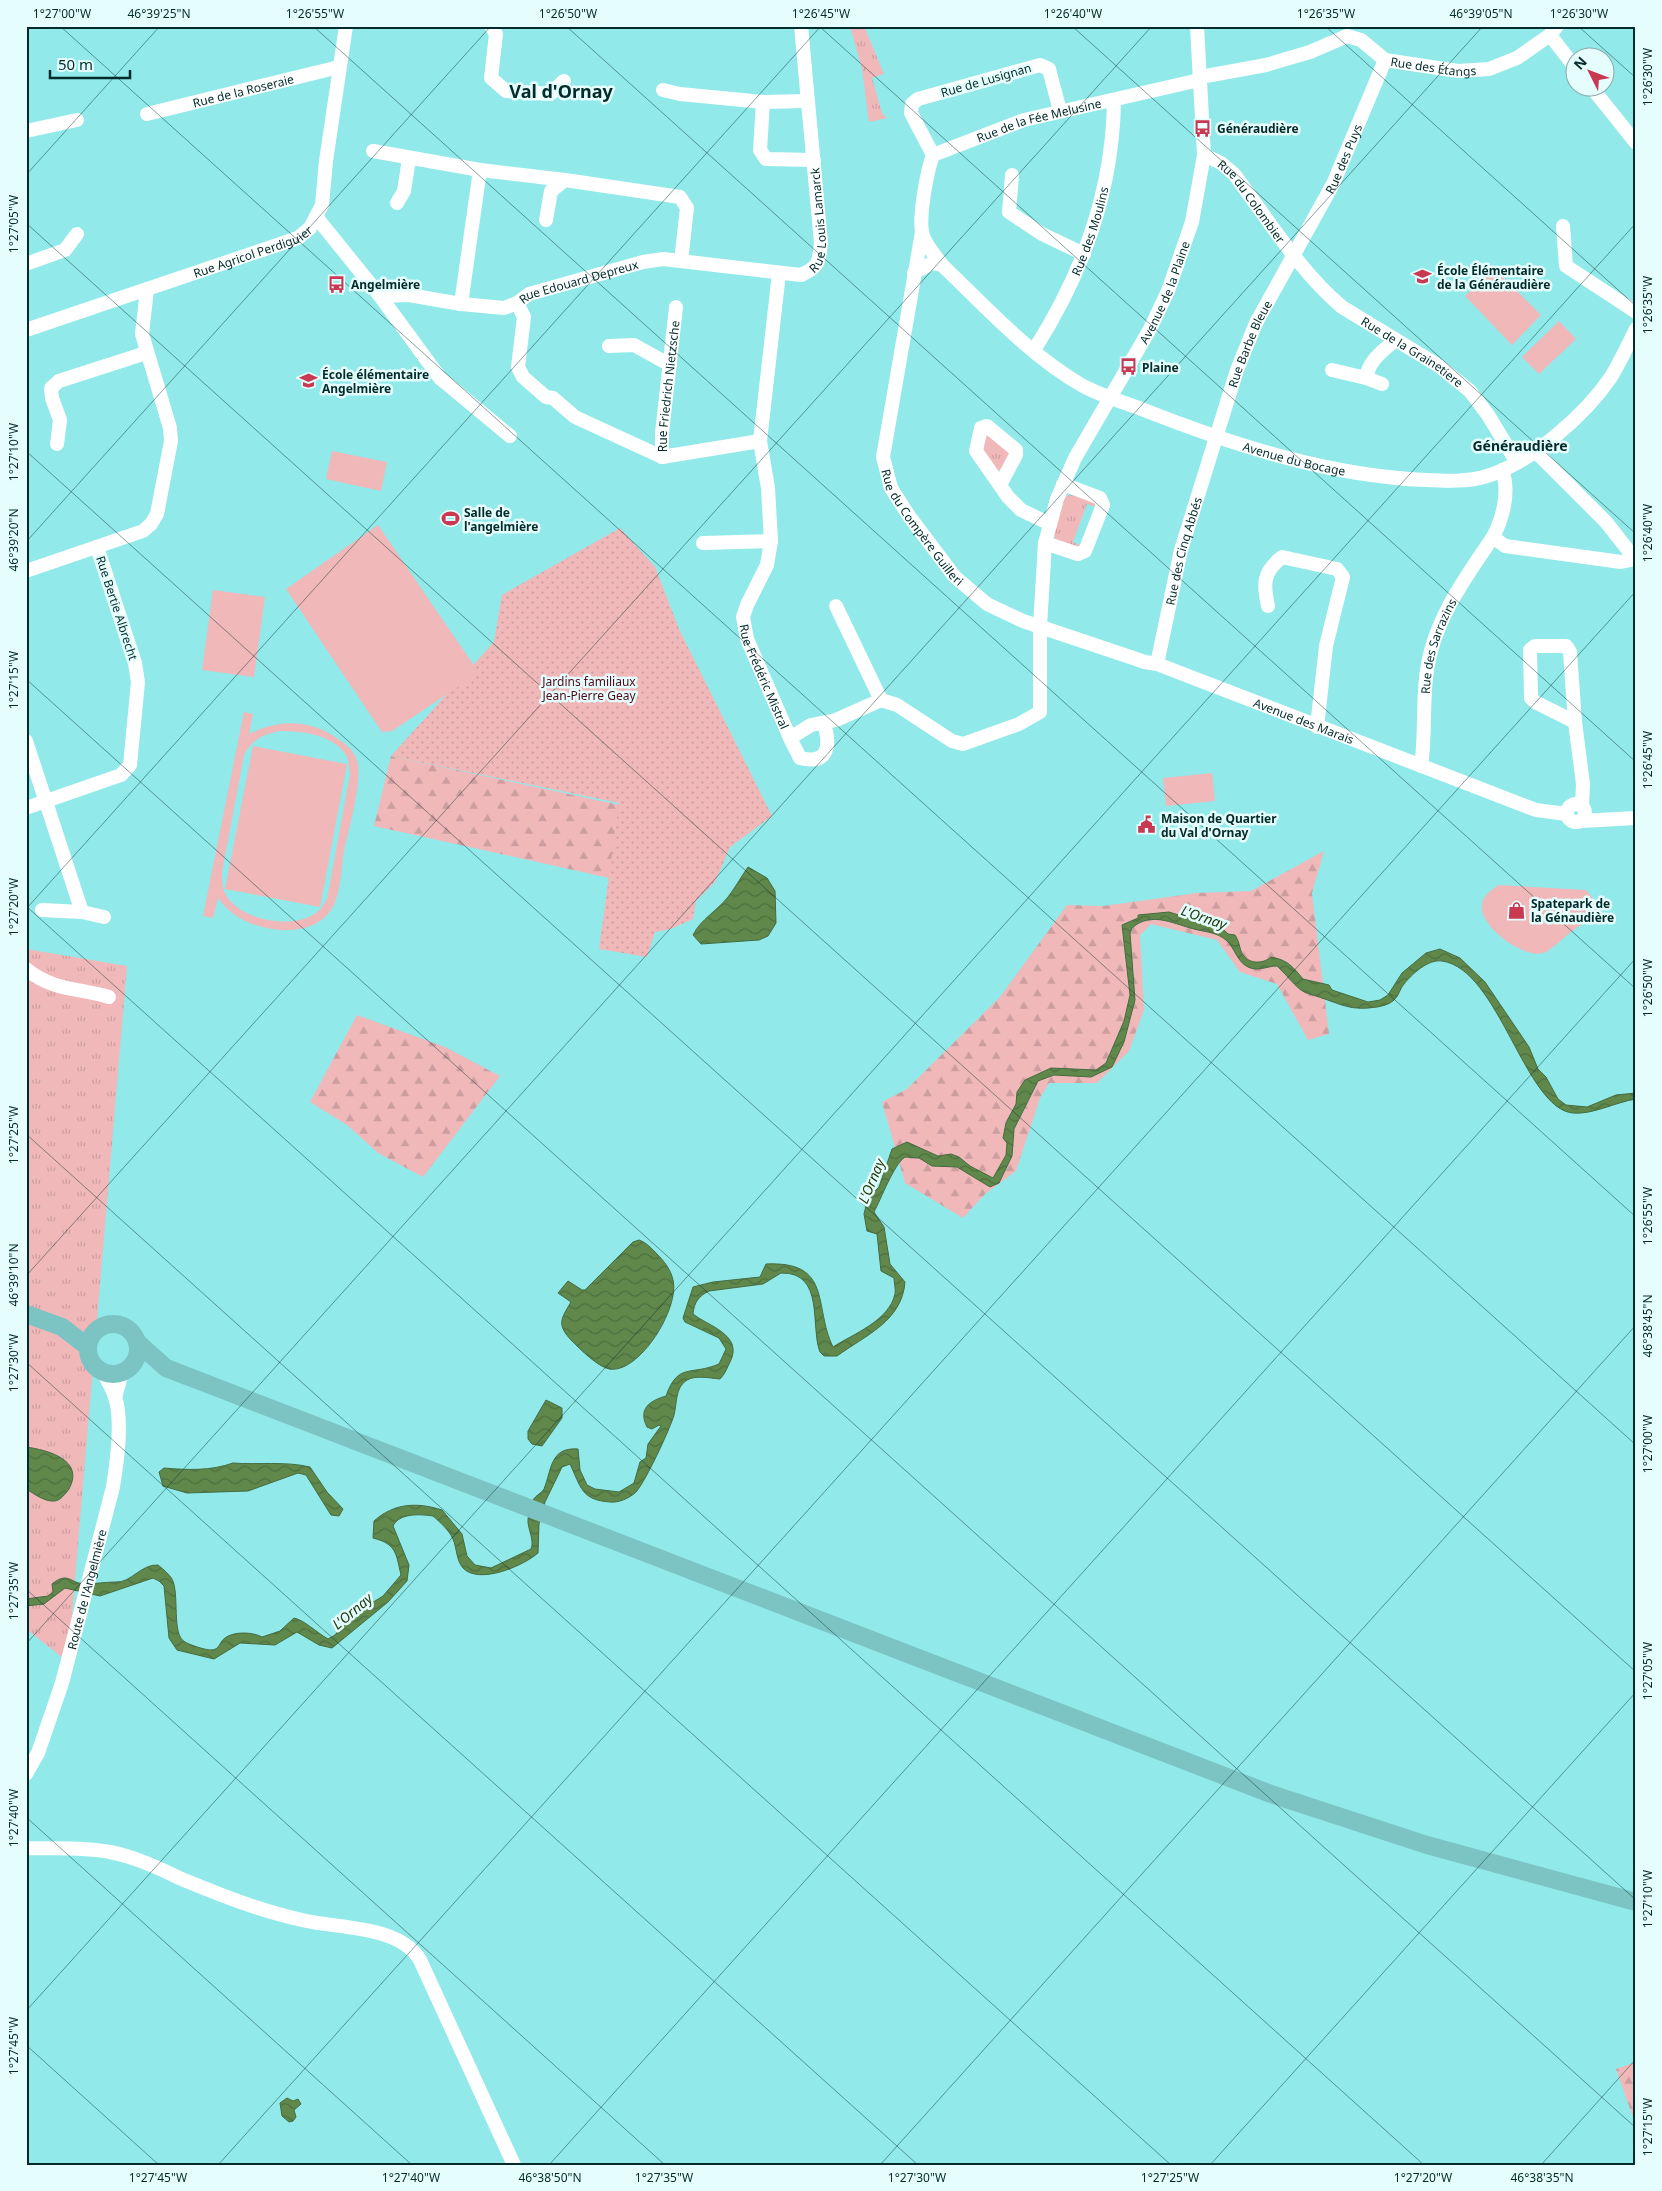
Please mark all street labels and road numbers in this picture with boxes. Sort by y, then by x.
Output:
street label: Rue des Étangs [1389,52,1477,80]
street label: Rue de Lusignan [939,59,1033,101]
street label: Rue de la Roseraie [191,70,296,111]
street label: Rue de la Fée Melusine [974,94,1103,146]
street label: Rue des Puys [1321,121,1366,197]
street label: Rue du Colombier [1214,156,1289,246]
street label: Rue Louis Lamarck [805,166,830,276]
street label: Rue des Moulins [1067,185,1112,278]
street label: Rue Agricol Perdiguier [191,221,316,281]
street label: Avenue de la Plaine [1135,238,1193,347]
street label: Rue Edouard Depreux [515,255,641,307]
street label: Rue Barbe Bleue [1224,297,1276,389]
street label: Rue de la Grainetiere [1358,312,1467,391]
street label: Rue Friedrich Nietzsche [654,319,683,452]
street label: Avenue du Bocage [1241,437,1347,479]
street label: Rue du Compère Guilleri [878,467,967,589]
street label: Rue des Cinq Abbés [1161,494,1206,607]
street label: Rue Bertie Albrecht [92,554,142,663]
street label: Rue des Sarrazins [1416,595,1460,694]
street label: Rue Frédéric Mistral [736,623,794,732]
street label: Avenue des Marais [1251,694,1357,748]
street label: Route de l'Angelmière [63,1527,110,1651]

